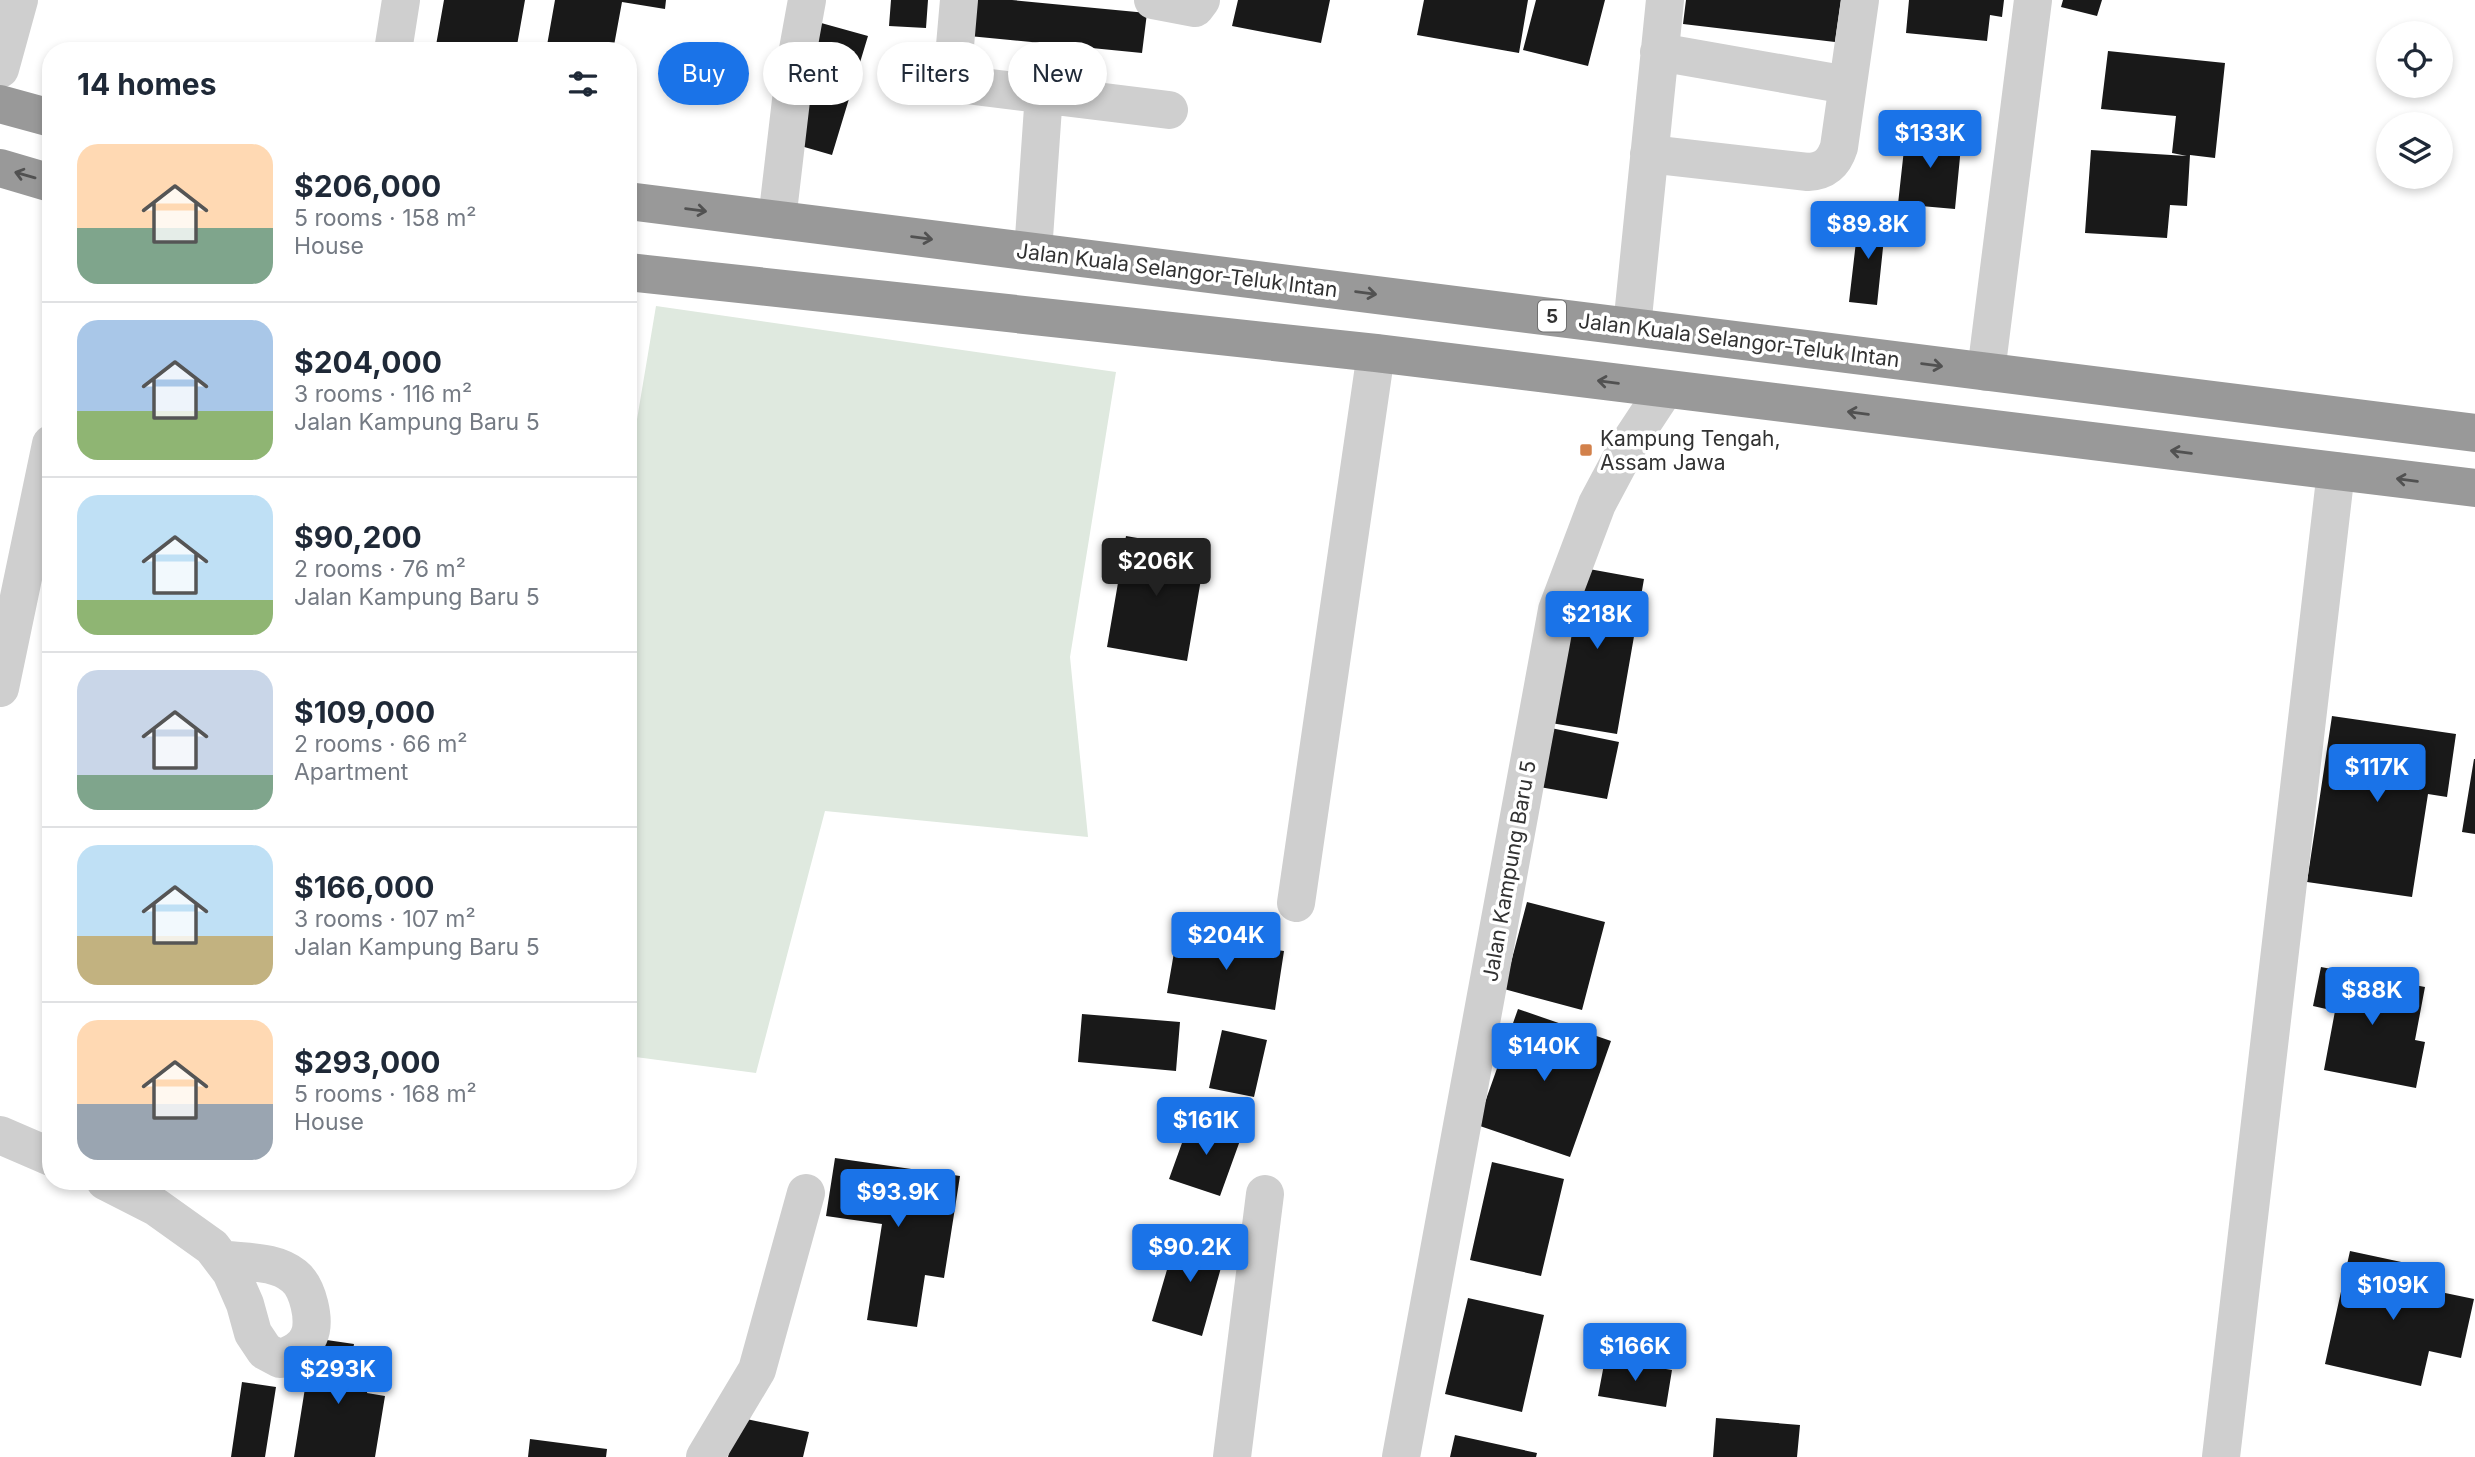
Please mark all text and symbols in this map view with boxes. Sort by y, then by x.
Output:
map controls [2376,21,2453,189]
button: locate [2376,21,2453,98]
chip: Buy [658,42,749,105]
chip: Rent [763,42,863,105]
chip: Filters [877,42,994,105]
chip: New [1008,42,1107,105]
icon: filters [564,65,602,103]
text: 14 homes [77,66,216,102]
pin: $133K [1881,110,1979,170]
button: layers [2376,112,2453,189]
text: $133K [1894,119,1966,147]
one-way arrow [15,168,37,181]
text: $206,000 [294,168,441,204]
icon: home [133,172,217,256]
pin: $89.8K [1811,202,1925,261]
one-way arrow [684,203,707,216]
text: 5 rooms · 158 m² [294,204,477,232]
text: $89.8K [1827,210,1909,238]
one-way arrow [910,231,933,244]
text: House [294,232,364,260]
street label: Jalan Kuala Selangor-Teluk Intan [1015,238,1339,302]
one-way arrow [1354,287,1377,300]
road number: 5 [1538,300,1566,332]
street label: Jalan Kuala Selangor-Teluk Intan [1577,308,1901,372]
text: $204,000 [294,344,442,380]
icon: home [133,348,217,432]
one-way arrow [1920,358,1943,371]
one-way arrow [1597,376,1620,389]
text: 3 rooms · 116 m² [294,380,472,408]
one-way arrow [1847,406,1870,419]
text: Jalan Kampung Baru 5 [294,408,540,436]
place label: Kampung Tengah, Assam Jawa [1600,426,1780,475]
marker: Kampung Tengah, Assam Jawa [1578,442,1594,458]
one-way arrow [2171,446,2193,459]
one-way arrow [2396,473,2419,486]
text: $90,200 [294,519,422,555]
icon: home [133,523,217,607]
pin: $206K [1107,538,1205,598]
text: $206K [1118,547,1194,575]
text: 2 rooms · 76 m² [294,555,466,583]
text: Jalan Kampung Baru 5 [294,583,540,611]
pin: $218K [1548,592,1646,651]
text: $218K [1562,600,1632,628]
text: $109,000 [294,694,435,730]
icon: home [133,698,217,782]
text: 2 rooms · 66 m² [294,730,468,758]
pin: $117K [2328,744,2426,804]
text: $117K [2345,753,2409,781]
text: Apartment [294,758,408,786]
street label: Jalan Kampung Baru 5 [1477,758,1541,984]
text: $166,000 [294,869,434,905]
icon: home [133,873,217,957]
text: 3 rooms · 107 m² [294,905,476,933]
pin: $204K [1177,912,1275,972]
text: $204K [1187,921,1265,949]
text: Jalan Kampung Baru 5 [294,933,540,961]
pin: $88K [2331,968,2413,1027]
text: $88K [2341,976,2403,1004]
pin: $140K [1495,1024,1593,1083]
text: $140K [1508,1032,1580,1060]
text: $293,000 [294,1044,441,1080]
icon: home [133,1048,217,1132]
text: 5 rooms · 168 m² [294,1080,477,1108]
pin: $161K [1157,1098,1255,1157]
text: $161K [1173,1106,1239,1134]
text: House [294,1108,364,1136]
pin: $93.9K [841,1170,955,1229]
text: $93.9K [856,1178,940,1206]
pin: $90.2K [1133,1224,1247,1284]
text: $90.2K [1148,1233,1232,1261]
pin: $109K [2344,1262,2442,1322]
text: $109K [2357,1271,2429,1299]
pin: $166K [1586,1324,1684,1383]
text: $166K [1599,1332,1671,1360]
pin: $293K [289,1346,387,1406]
text: $293K [300,1355,376,1383]

